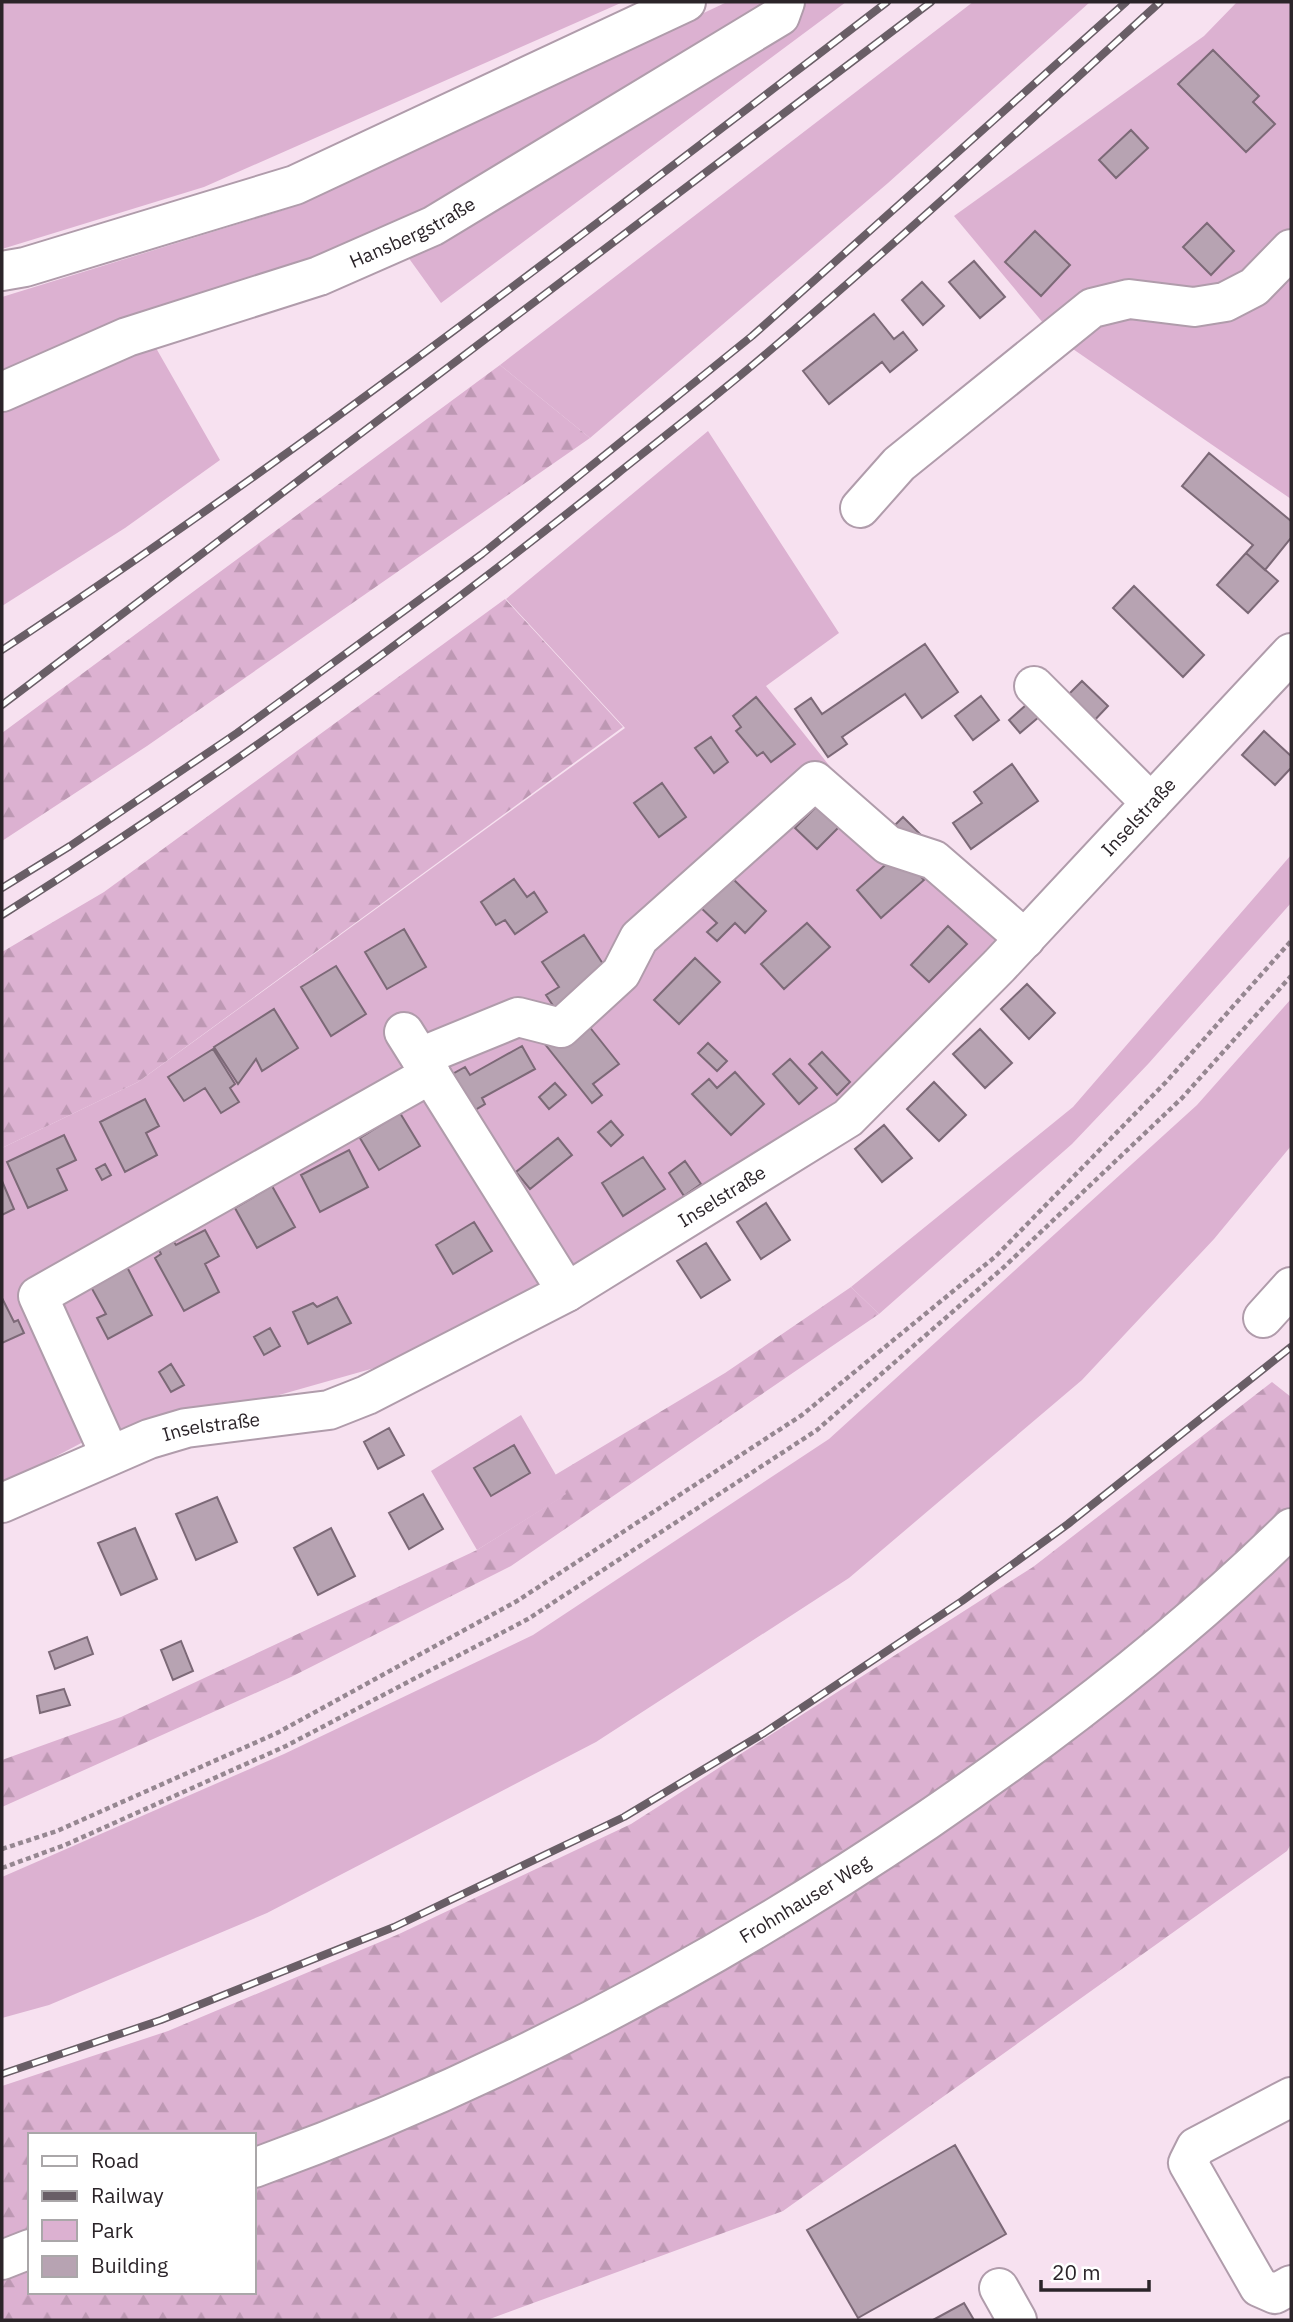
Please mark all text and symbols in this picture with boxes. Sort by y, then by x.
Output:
street label: Hansbergstraße [346,191,479,273]
street label: Inselstraße [1096,772,1181,861]
street label: Inselstraße [674,1160,770,1232]
street label: Inselstraße [159,1407,261,1446]
street label: Frohnhauser Weg [735,1849,875,1948]
legend [28,2133,256,2294]
text: Road [91,2146,139,2174]
text: Railway [91,2181,164,2209]
text: Park [91,2216,134,2244]
scale bar [1041,2248,1150,2292]
text: Building [91,2251,168,2279]
text: 20 m [1052,2258,1101,2286]

